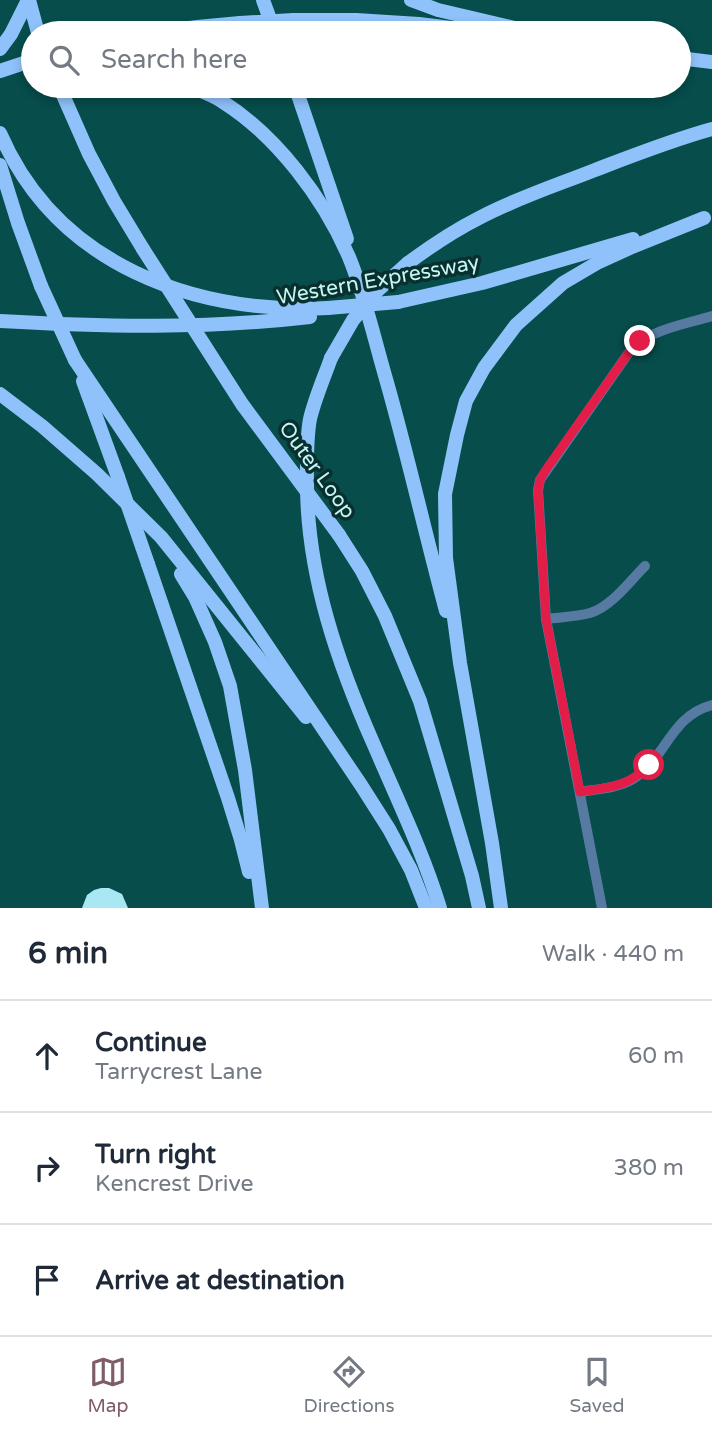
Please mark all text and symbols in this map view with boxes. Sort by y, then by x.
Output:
search box [21,21,691,98]
icon: search [45,41,83,79]
text: Search here [101,44,247,75]
street label: Western Expressway [275,250,481,310]
route end [624,325,655,356]
street label: Outer Loop [273,417,361,523]
route start [633,749,664,780]
text: 6 min [28,935,108,972]
text: Walk · 440 m [542,940,684,968]
text: Continue [95,1027,207,1058]
icon: ahead [28,1037,66,1075]
text: 60 m [628,1042,684,1070]
text: Tarrycrest Lane [95,1058,263,1086]
text: Turn right [95,1139,216,1170]
icon: right [28,1149,66,1187]
text: 380 m [614,1154,684,1182]
text: Kencrest Drive [95,1170,254,1198]
icon: arrive [28,1261,66,1299]
text: Arrive at destination [95,1265,345,1296]
tab: Map [88,1353,129,1417]
tab: Directions [304,1353,395,1417]
tab: Saved [570,1353,624,1417]

